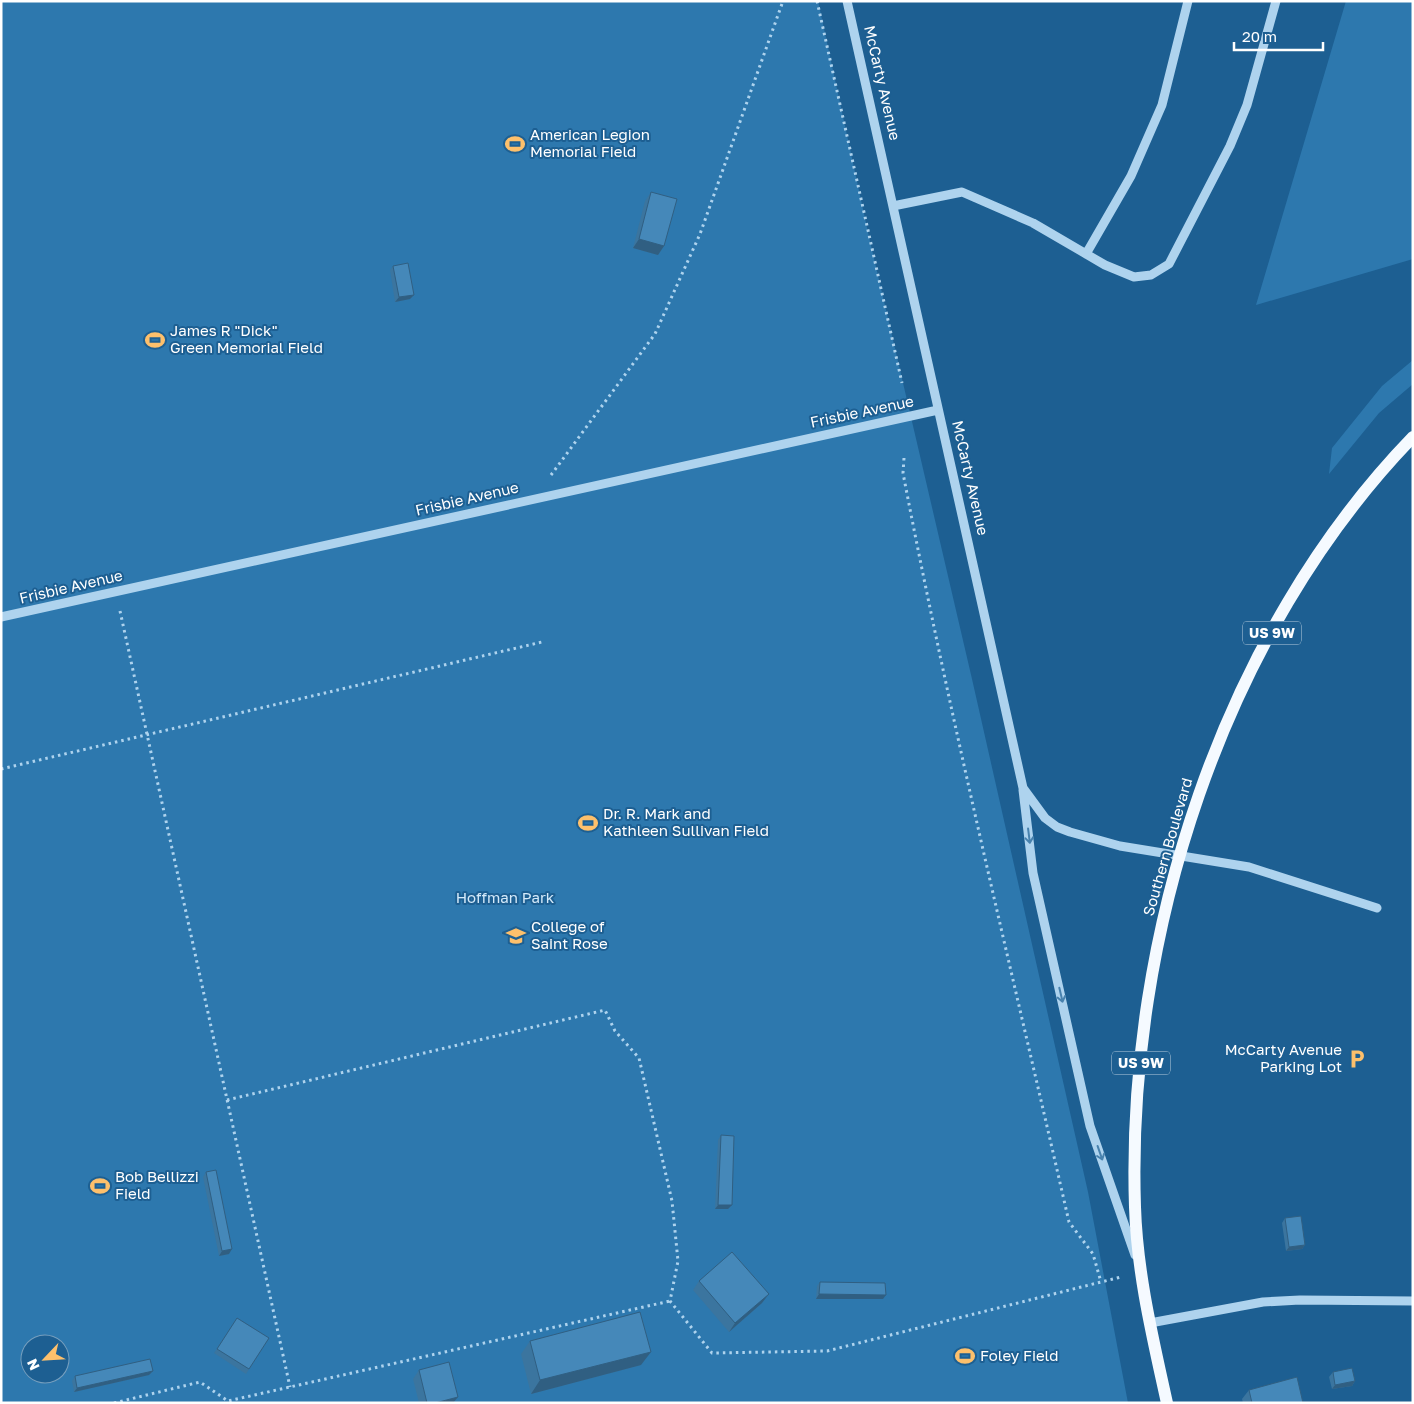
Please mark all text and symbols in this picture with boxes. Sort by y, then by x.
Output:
scale bar [1234,20,1323,52]
street label: McCarty Avenue [861,24,905,142]
text: 20 m [1242,27,1277,45]
place label: American Legion Memorial Field [530,125,650,160]
sports icon: American Legion Memorial Field [504,133,526,155]
place label: James R "Dick" Green Memorial Field [170,321,323,356]
sports icon: James R "Dick" Green Memorial Field [144,329,166,351]
street label: Frisbie Avenue [808,391,915,431]
street label: McCarty Avenue [949,419,993,537]
street label: Frisbie Avenue [413,477,520,519]
street label: Frisbie Avenue [17,565,124,607]
road number: US 9W [1243,622,1301,644]
street label: Southern Boulevard [1139,776,1195,918]
place label: Dr. R. Mark and Kathleen Sullivan Field [603,804,769,839]
sports icon: Dr. R. Mark and Kathleen Sullivan Field [577,812,599,834]
one-way arrow [1024,828,1034,844]
park label: Hoffman Park [456,888,555,906]
place label: College of Saint Rose [531,917,608,952]
school or university icon: College of Saint Rose [505,925,527,947]
one-way arrow [1057,987,1066,1003]
place label: McCarty Avenue Parking Lot [1225,1040,1342,1075]
parking icon: McCarty Avenue Parking Lot [1346,1048,1368,1070]
road number: US 9W [1112,1052,1170,1074]
one-way arrow [1096,1145,1105,1160]
place label: Bob Bellizzi Field [115,1167,199,1202]
sports icon: Bob Bellizzi Field [89,1175,111,1197]
north arrow [20,1334,70,1384]
sports icon: Foley Field [954,1345,976,1367]
place label: Foley Field [980,1346,1059,1364]
text: N [23,1356,43,1373]

